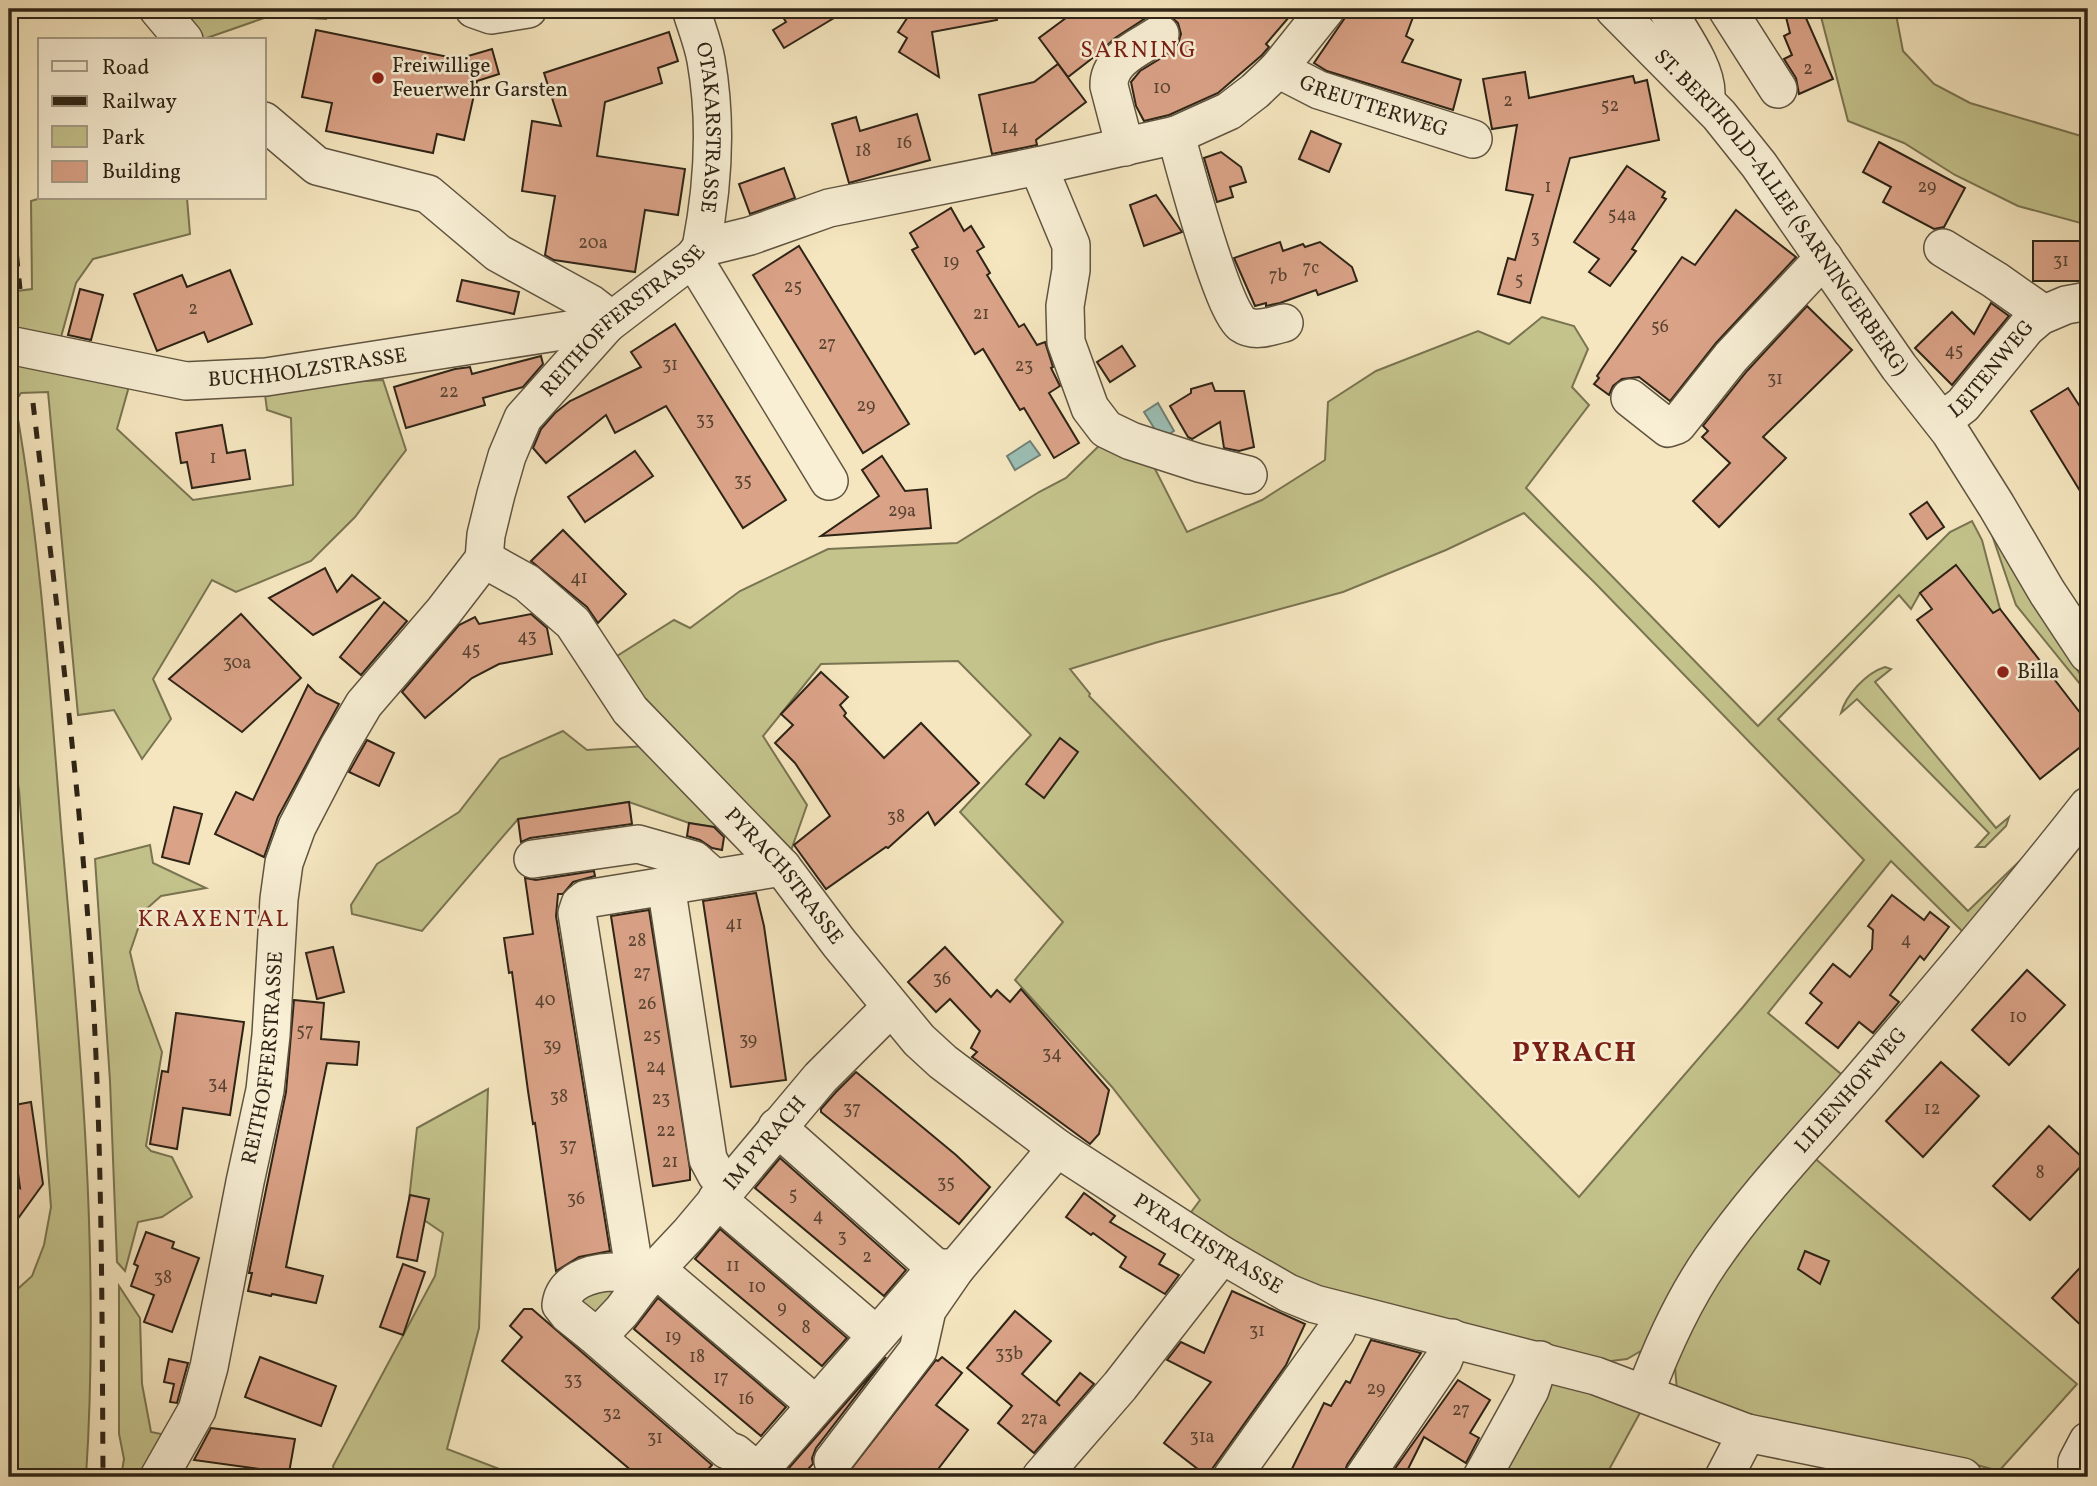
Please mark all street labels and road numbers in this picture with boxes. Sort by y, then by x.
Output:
street label: OTAKARSTRASSE [688,39,727,215]
street label: ST. BERTHOLD-ALLEE (SARNINGERBERG) [1647,43,1915,381]
street label: GREUTTERWEG [1294,68,1452,145]
street label: REITHOFFERSTRASSE [534,239,712,403]
street label: LEITENWEG [1943,314,2041,425]
street label: BUCHHOLZSTRASSE [207,341,409,394]
street label: PYRACHSTRASSE [718,801,850,951]
street label: REITHOFFERSTRASSE [235,950,290,1167]
street label: LILIENHOFWEG [1788,1021,1914,1160]
street label: IM PYRACH [717,1090,813,1197]
street label: PYRACHSTRASSE [1128,1187,1288,1302]

